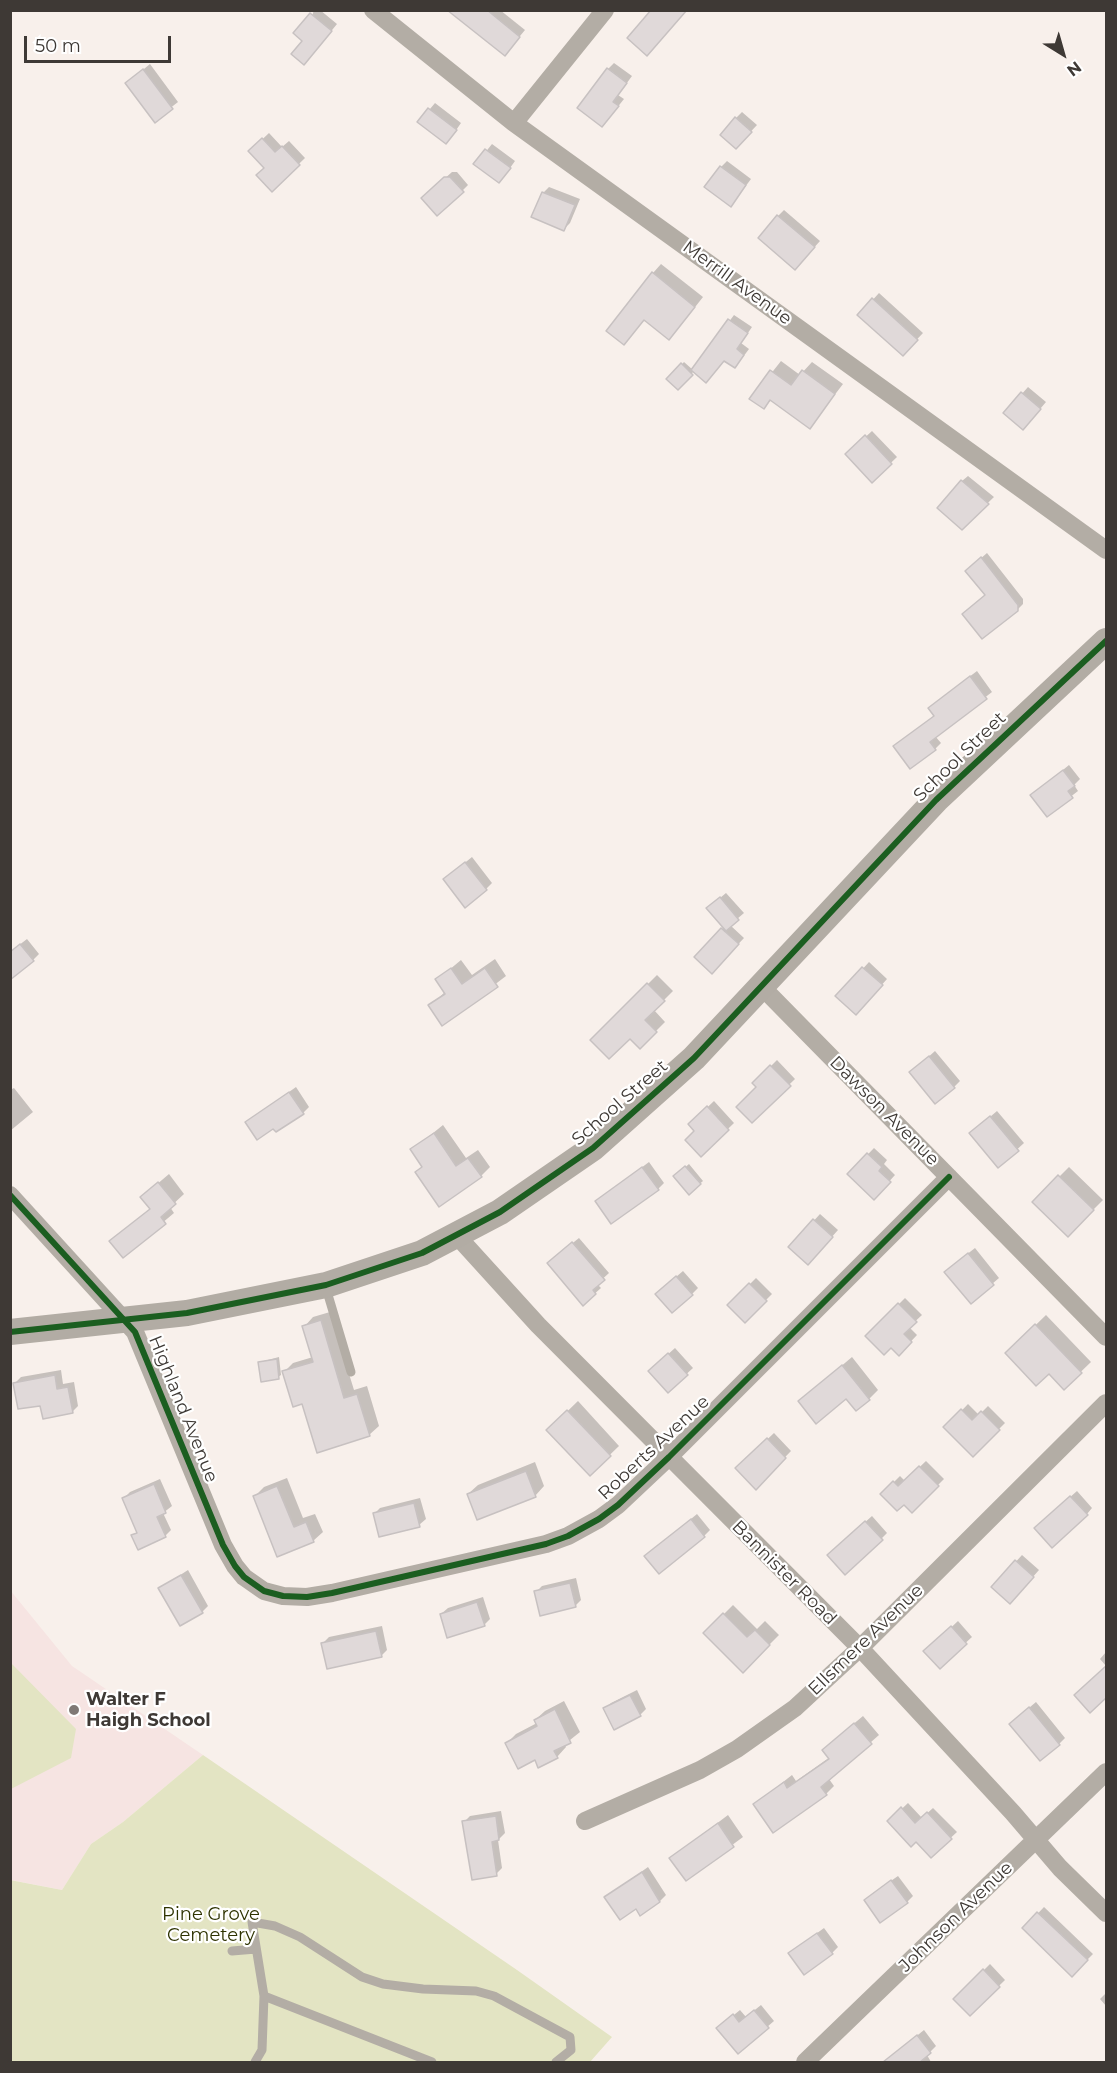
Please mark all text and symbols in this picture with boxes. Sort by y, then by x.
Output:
scale bar [27,24,174,62]
north arrow [1033,24,1093,84]
text: 50 m [35,35,81,57]
text: N [1063,57,1085,80]
street label: Merrill Avenue [678,236,796,330]
street label: School Street [909,708,1011,806]
street label: Dawson Avenue [825,1052,943,1170]
street label: School Street [568,1056,672,1150]
street label: Highland Avenue [144,1332,222,1486]
street label: Roberts Avenue [594,1391,714,1505]
street label: Bannister Road [727,1516,841,1630]
street label: Ellsmere Avenue [804,1580,928,1700]
place label: Walter F Haigh School [86,1689,211,1732]
marker: Walter F Haigh School [67,1703,81,1717]
street label: Johnson Avenue [895,1857,1017,1977]
park label: Pine Grove Cemetery [162,1904,260,1946]

